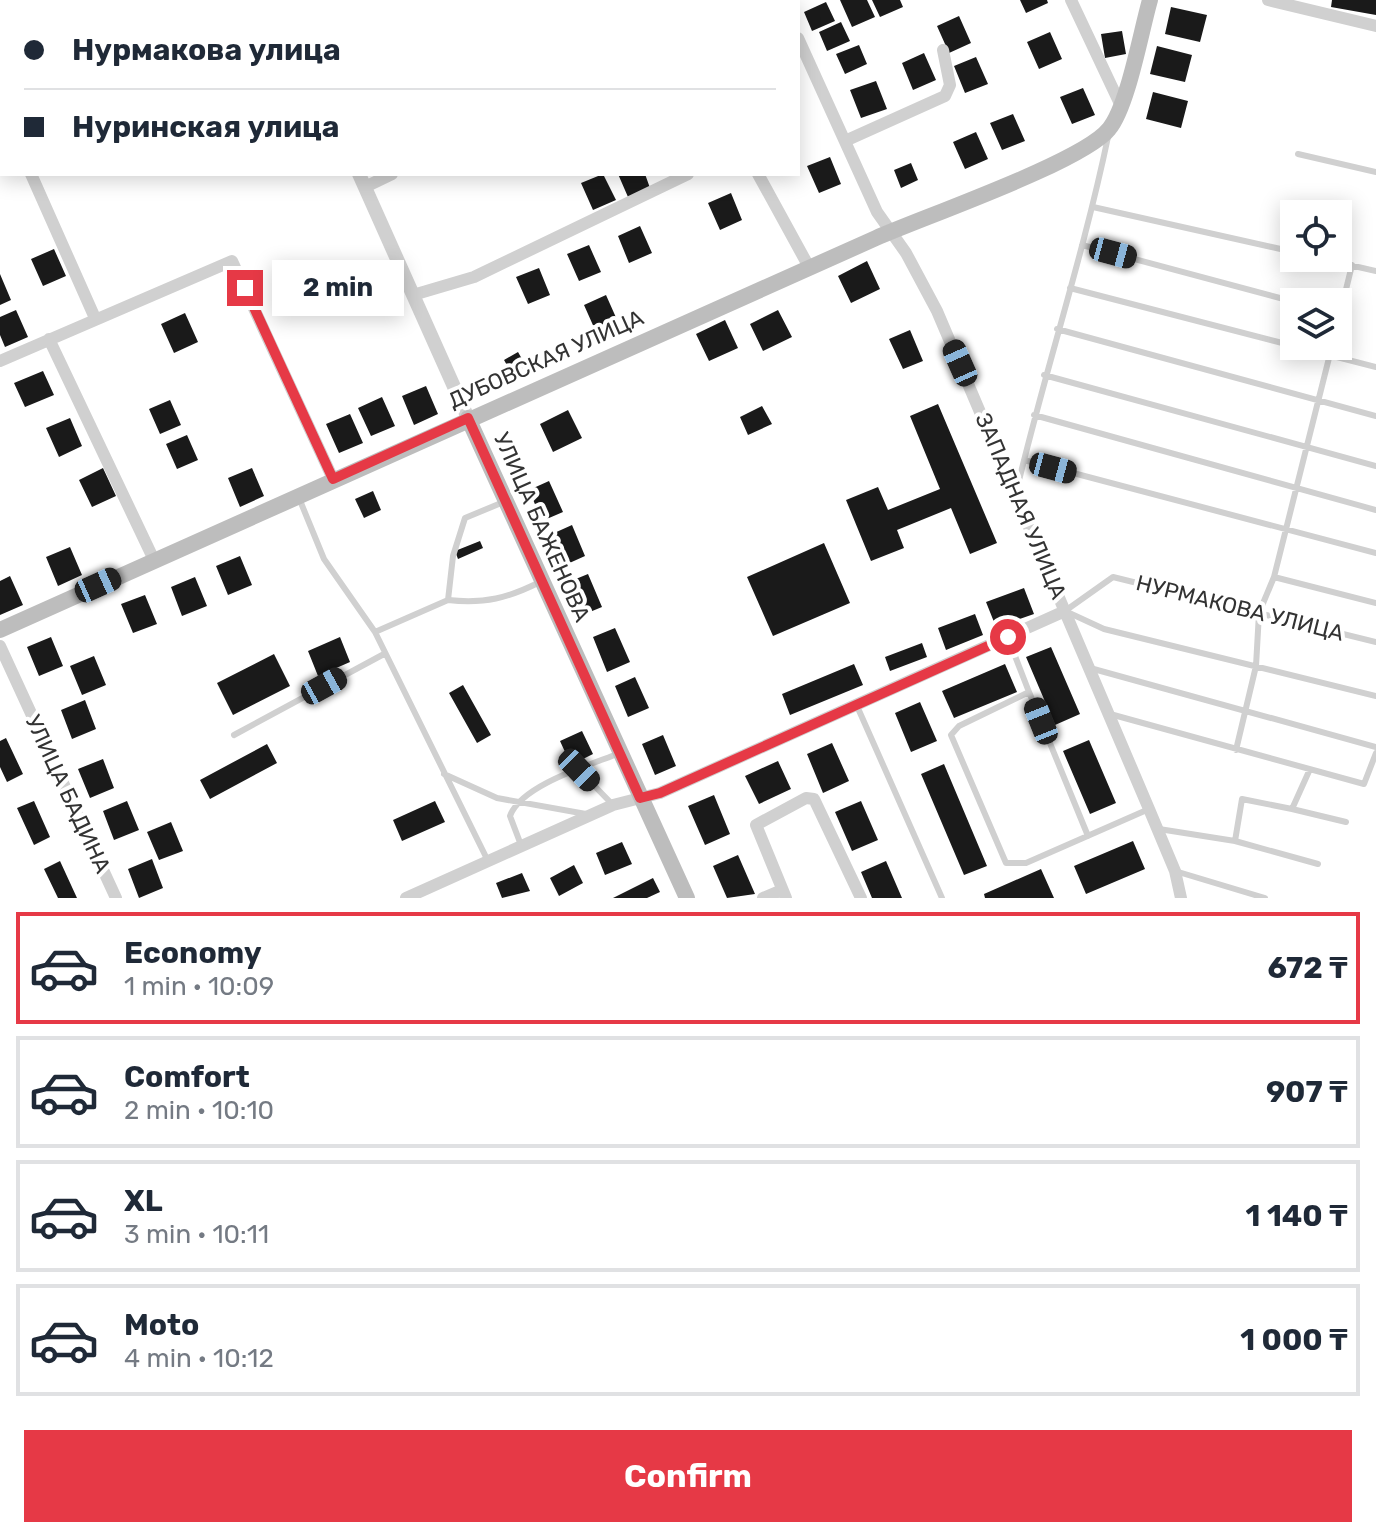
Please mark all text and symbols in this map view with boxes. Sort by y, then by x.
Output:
text: Нурмакова улица [72,32,341,68]
text: Нуринская улица [72,109,339,145]
map controls [1280,200,1352,360]
button: locate [1280,200,1352,272]
car [1087,235,1139,271]
callout: 2 min [273,260,405,316]
route end [227,270,263,306]
text: 2 min [303,272,373,303]
button: layers [1280,288,1352,360]
street label: ДУБОВСКАЯ УЛИЦА [444,304,648,414]
car [939,336,981,390]
street label: ЗАПАДНАЯ УЛИЦА [970,409,1073,603]
street label: УЛИЦА БАЖЕНОВА [488,428,596,626]
car [1027,450,1079,486]
car [71,564,125,606]
street label: НУРМАКОВА УЛИЦА [1133,569,1347,647]
route start [990,619,1026,655]
car [297,664,351,708]
car [1021,694,1061,748]
street label: УЛИЦА БАДИНА [20,711,117,878]
car [554,744,604,796]
icon: car [28,932,100,1004]
text: Economy [124,935,262,971]
text: 672 ₸ [1268,950,1348,986]
text: 1 min · 10:09 [124,971,274,1002]
icon: car [28,1056,100,1128]
text: Comfort [124,1059,250,1095]
text: 907 ₸ [1266,1074,1348,1110]
text: 2 min · 10:10 [124,1095,274,1126]
icon: car [28,1180,100,1252]
text: XL [124,1183,163,1219]
text: 1 140 ₸ [1246,1198,1348,1234]
text: 3 min · 10:11 [124,1219,269,1250]
icon: car [28,1304,100,1376]
text: Moto [124,1307,199,1343]
text: 1 000 ₸ [1240,1322,1348,1358]
text: 4 min · 10:12 [124,1343,274,1374]
button: Confirm [24,1430,1352,1522]

